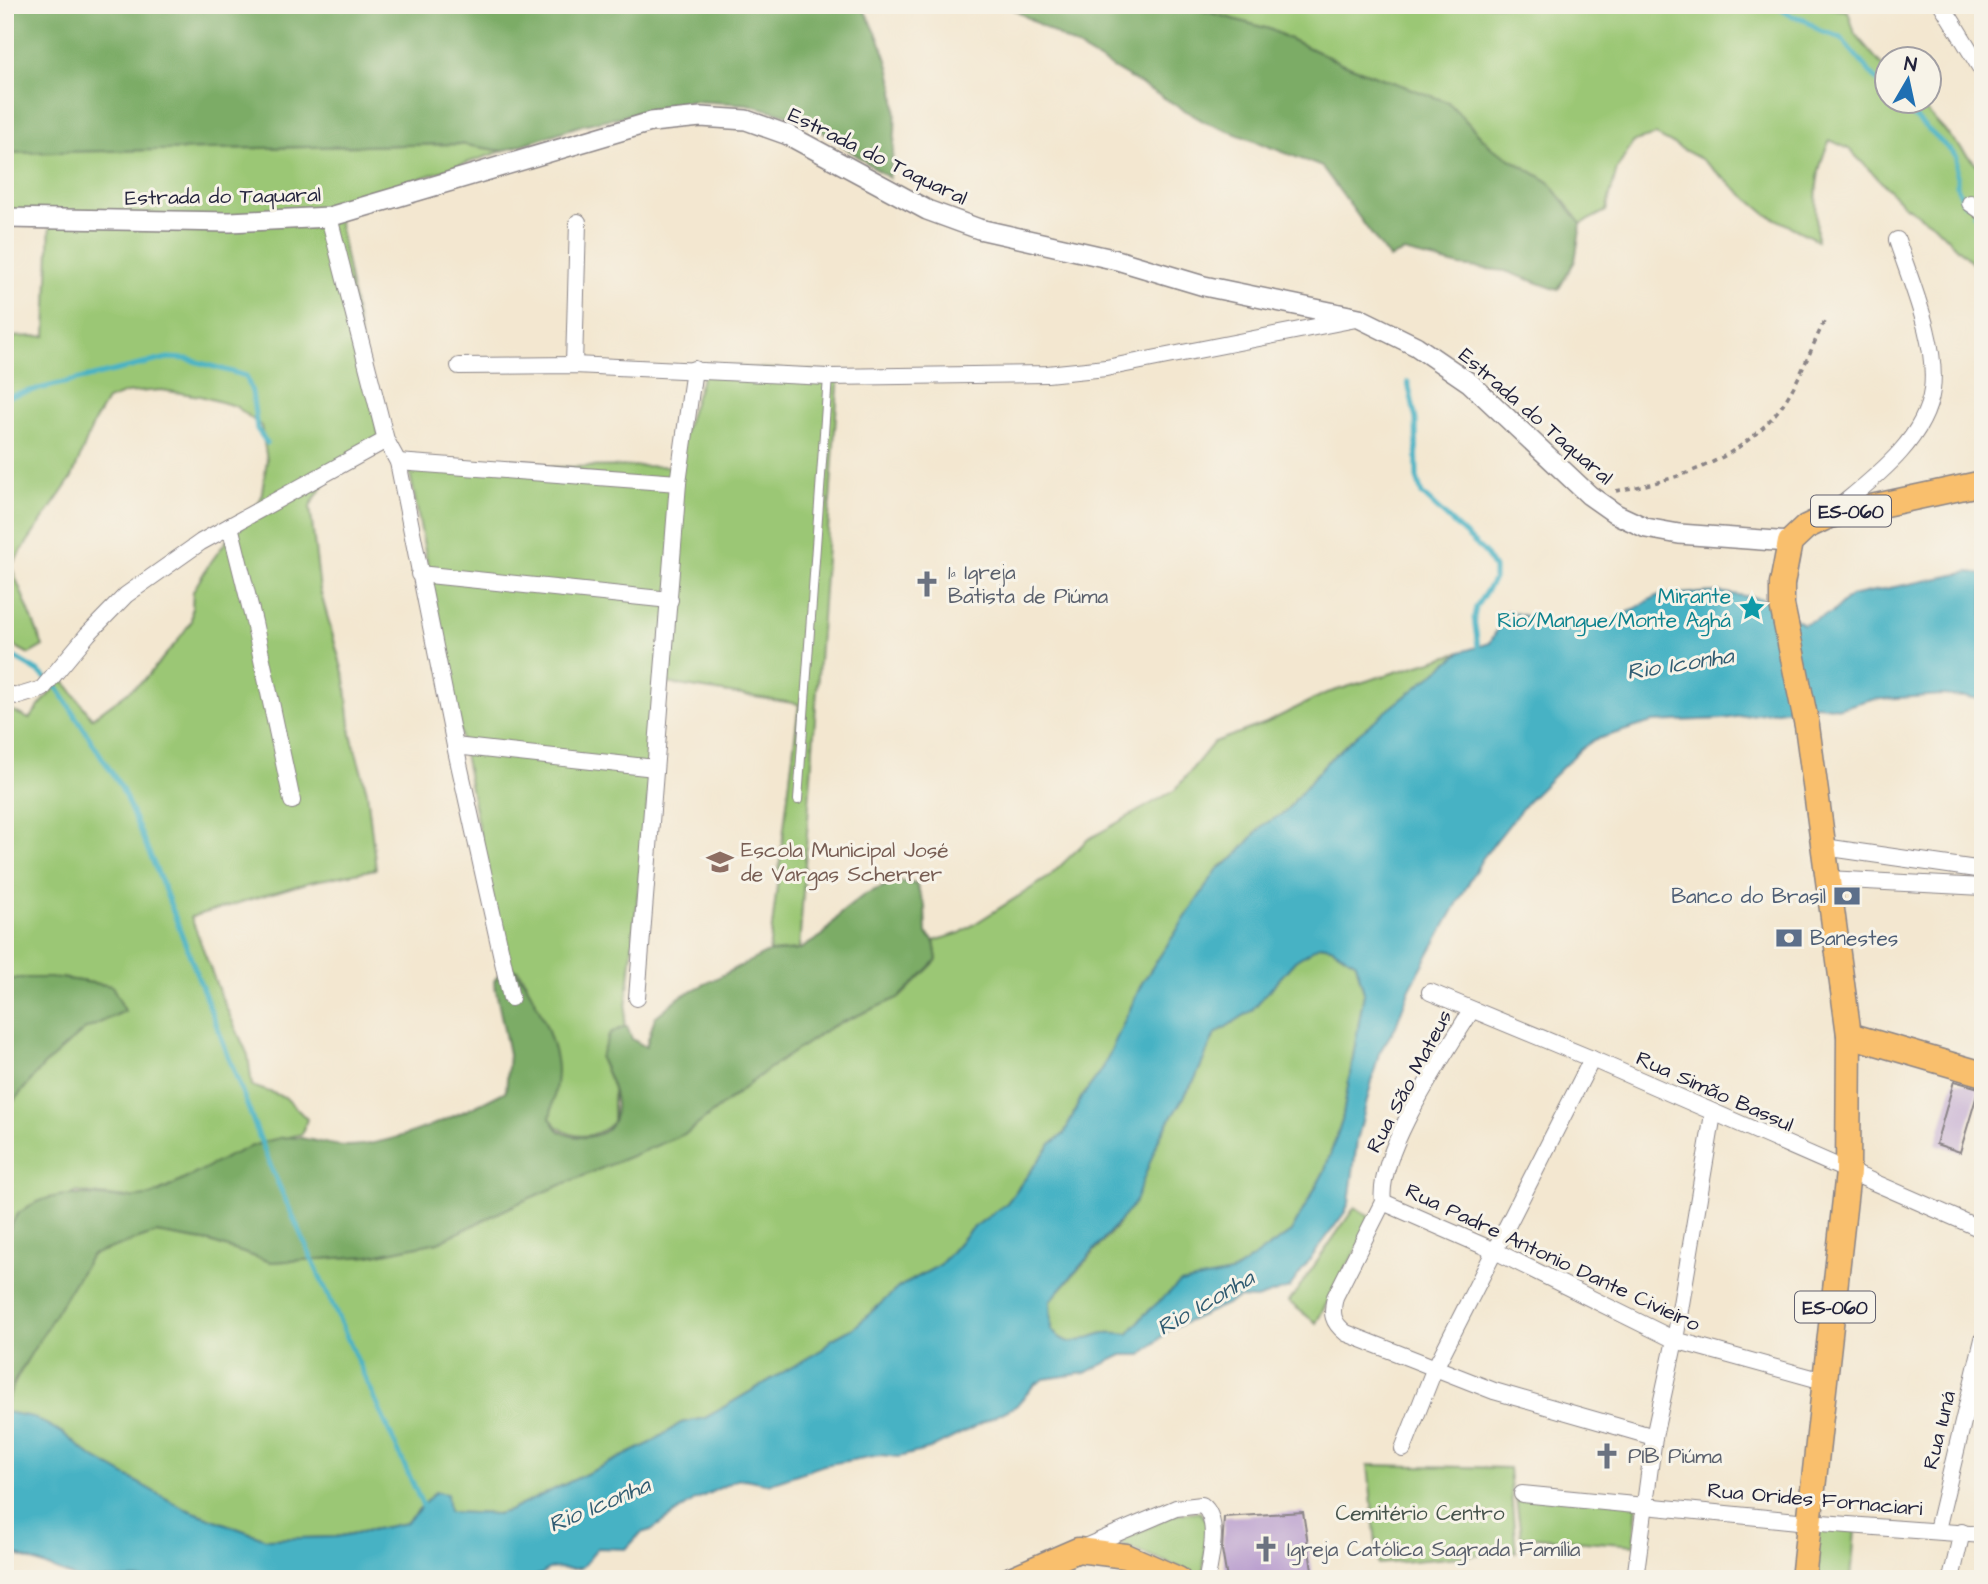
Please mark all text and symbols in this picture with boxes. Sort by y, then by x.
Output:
north arrow [1872,46,1942,116]
text: N [1902,50,1919,79]
street label: Estrada do Taquaral [783,100,972,212]
street label: Estrada do Taquaral [125,180,321,213]
street label: Estrada do Taquaral [1452,341,1619,492]
road number: ES-060 [1811,496,1891,526]
place label: 1ª Igreja Batista de Piúma [948,558,1109,611]
church icon: 1ª Igreja Batista de Piúma [912,569,942,599]
place label: Mirante Rio/Mangue/Monte Aghá [1497,582,1731,637]
place icon: Mirante Rio/Mangue/Monte Aghá [1737,593,1767,623]
water label: Rio Iconha [1625,640,1737,688]
place label: Escola Municipal José de Vargas Scherrer [741,836,949,891]
school or university icon: Escola Municipal José de Vargas Scherrer [705,847,735,877]
bank icon: Banco do Brasil [1832,881,1862,911]
place label: Banco do Brasil [1671,882,1826,911]
bank icon: Banestes [1774,923,1804,953]
place label: Banestes [1810,924,1898,953]
street label: Rua São Mateus [1359,1005,1459,1158]
street label: Rua Simão Bassul [1632,1044,1798,1139]
street label: Rua Padre Antonio Dante Civieiro [1401,1176,1705,1339]
water label: Rio Iconha [1151,1261,1261,1344]
road number: ES-060 [1795,1292,1875,1322]
street label: Rua Iuná [1916,1388,1963,1472]
church icon: PIB Piúma [1592,1441,1622,1471]
place label: PIB Piúma [1628,1442,1722,1471]
water label: Rio Iconha [544,1469,656,1541]
street label: Rua Orides Fornaciari [1706,1476,1924,1523]
park label: Cemitério Centro [1335,1499,1505,1528]
church icon: Igreja Católica Sagrada Família [1251,1534,1281,1564]
place label: Igreja Católica Sagrada Família [1287,1535,1581,1566]

